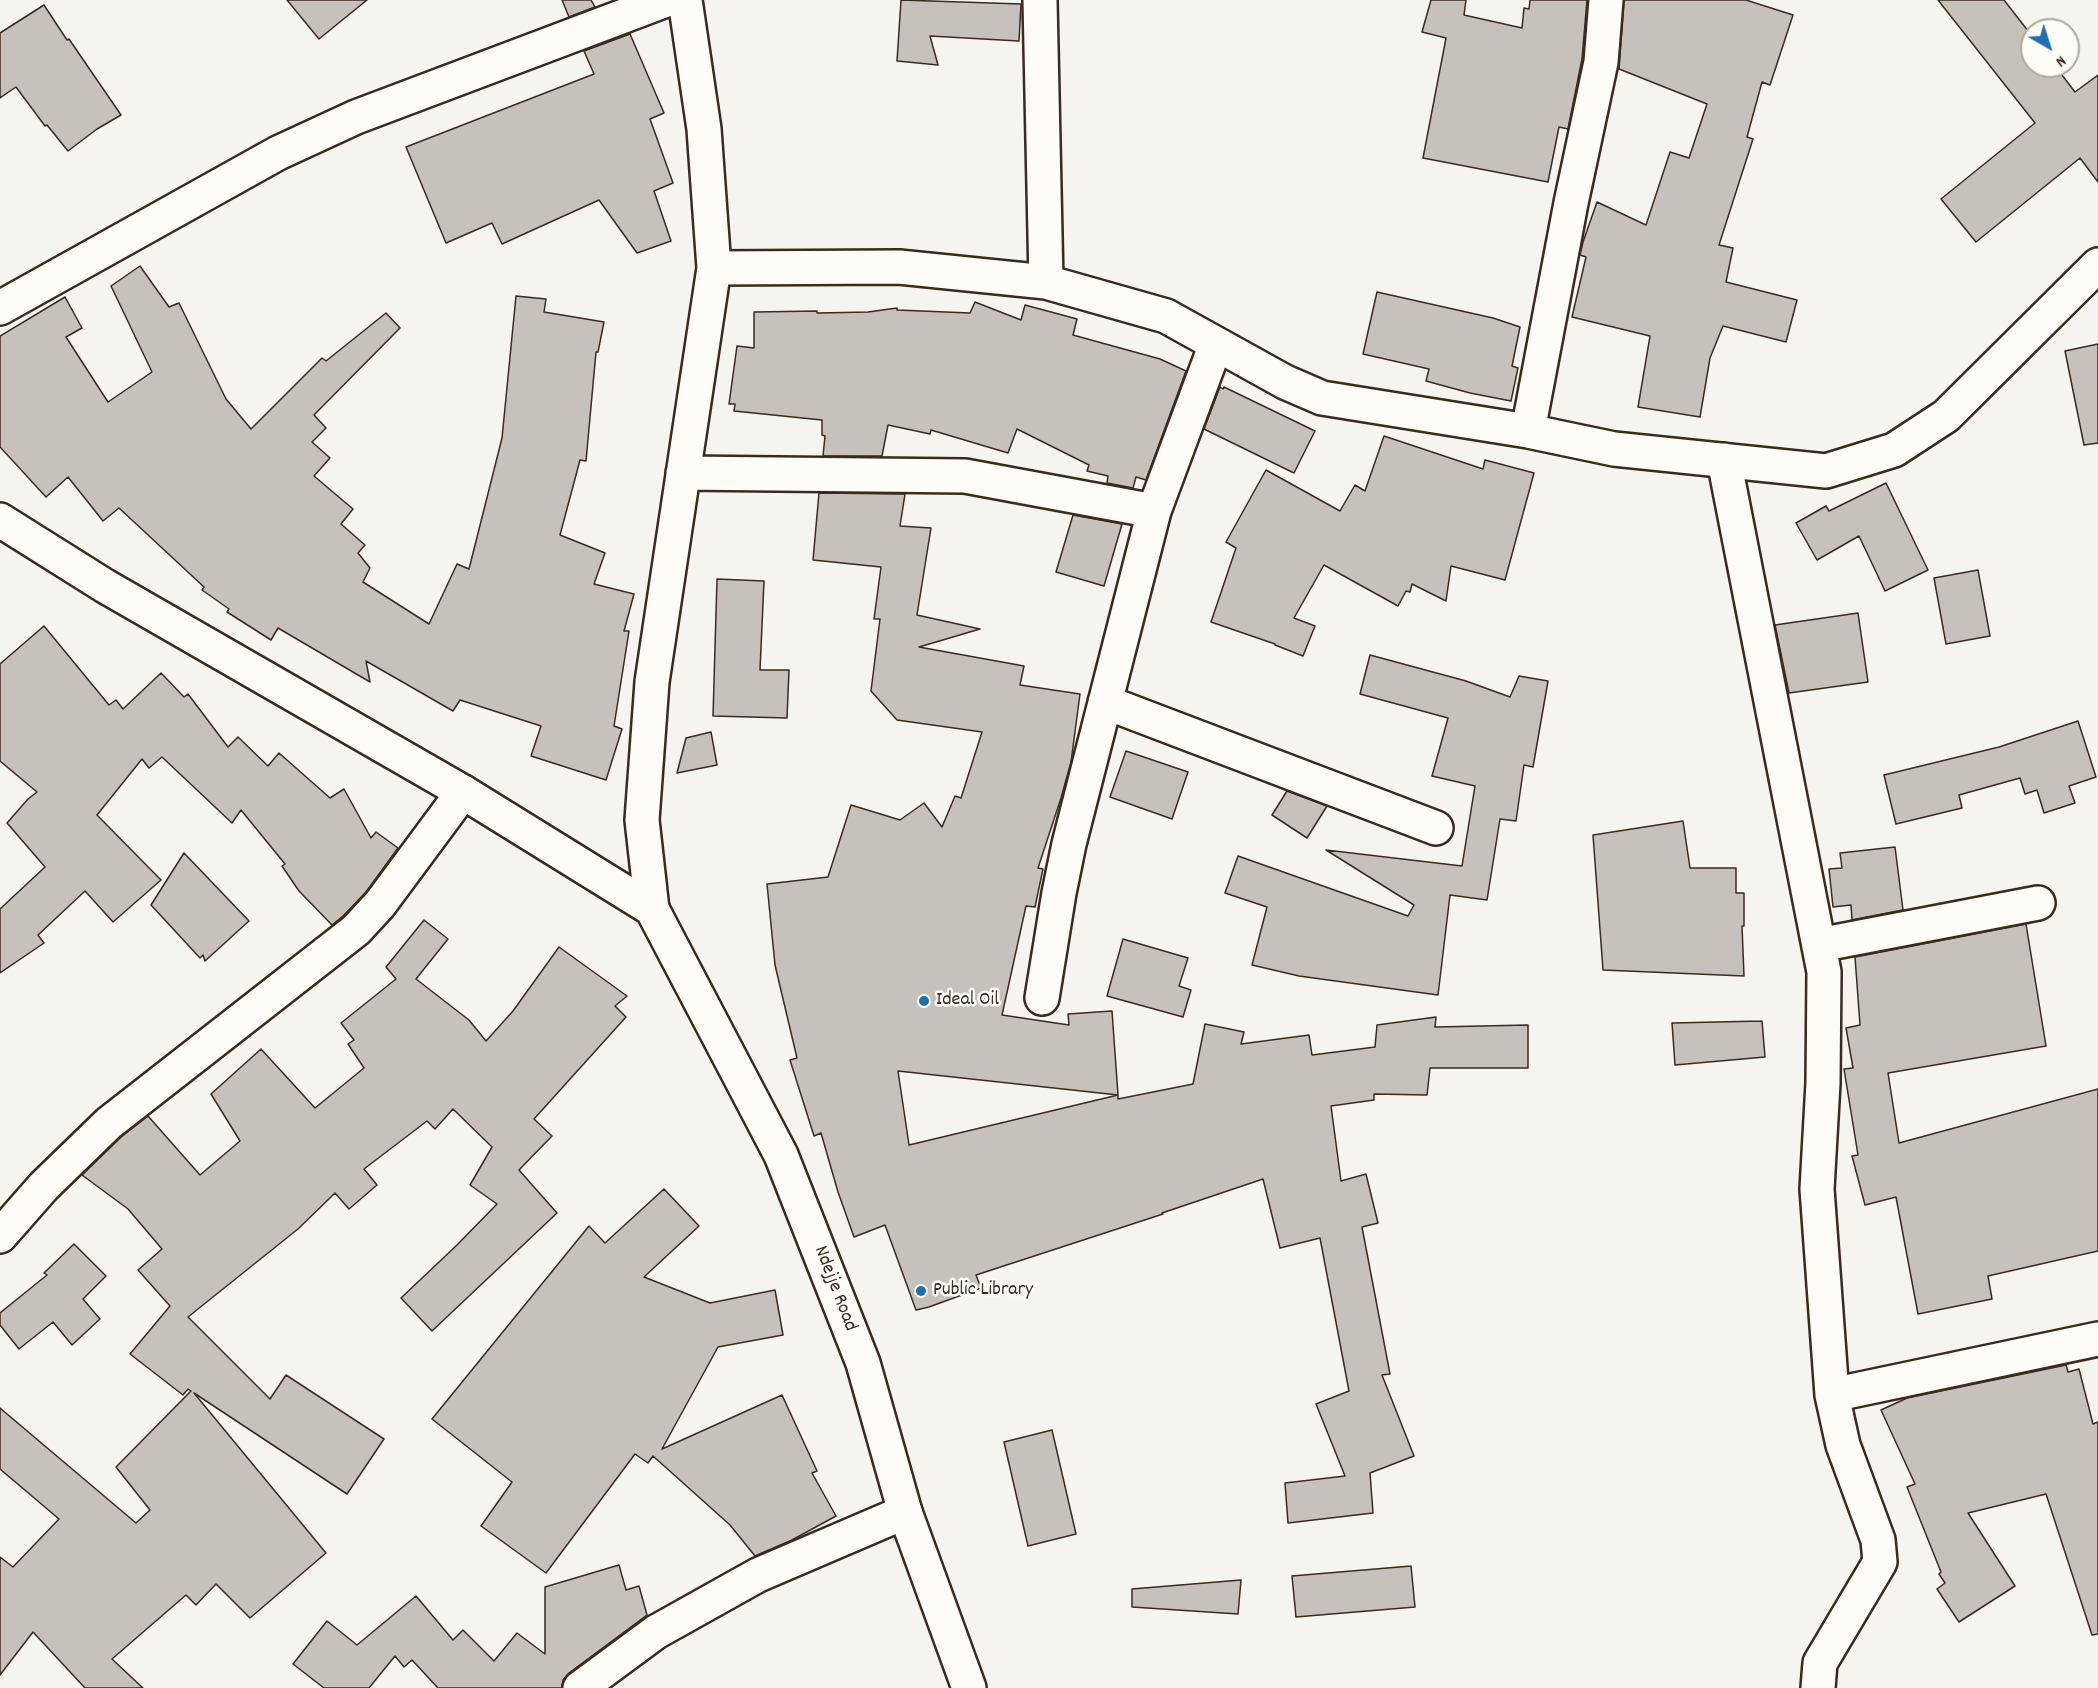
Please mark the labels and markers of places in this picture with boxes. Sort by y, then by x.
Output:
place label: Ideal Oil [936,989,999,1013]
marker: Ideal Oil [917,994,931,1008]
place label: Public Library [933,1279,1033,1303]
marker: Public Library [914,1284,928,1298]

